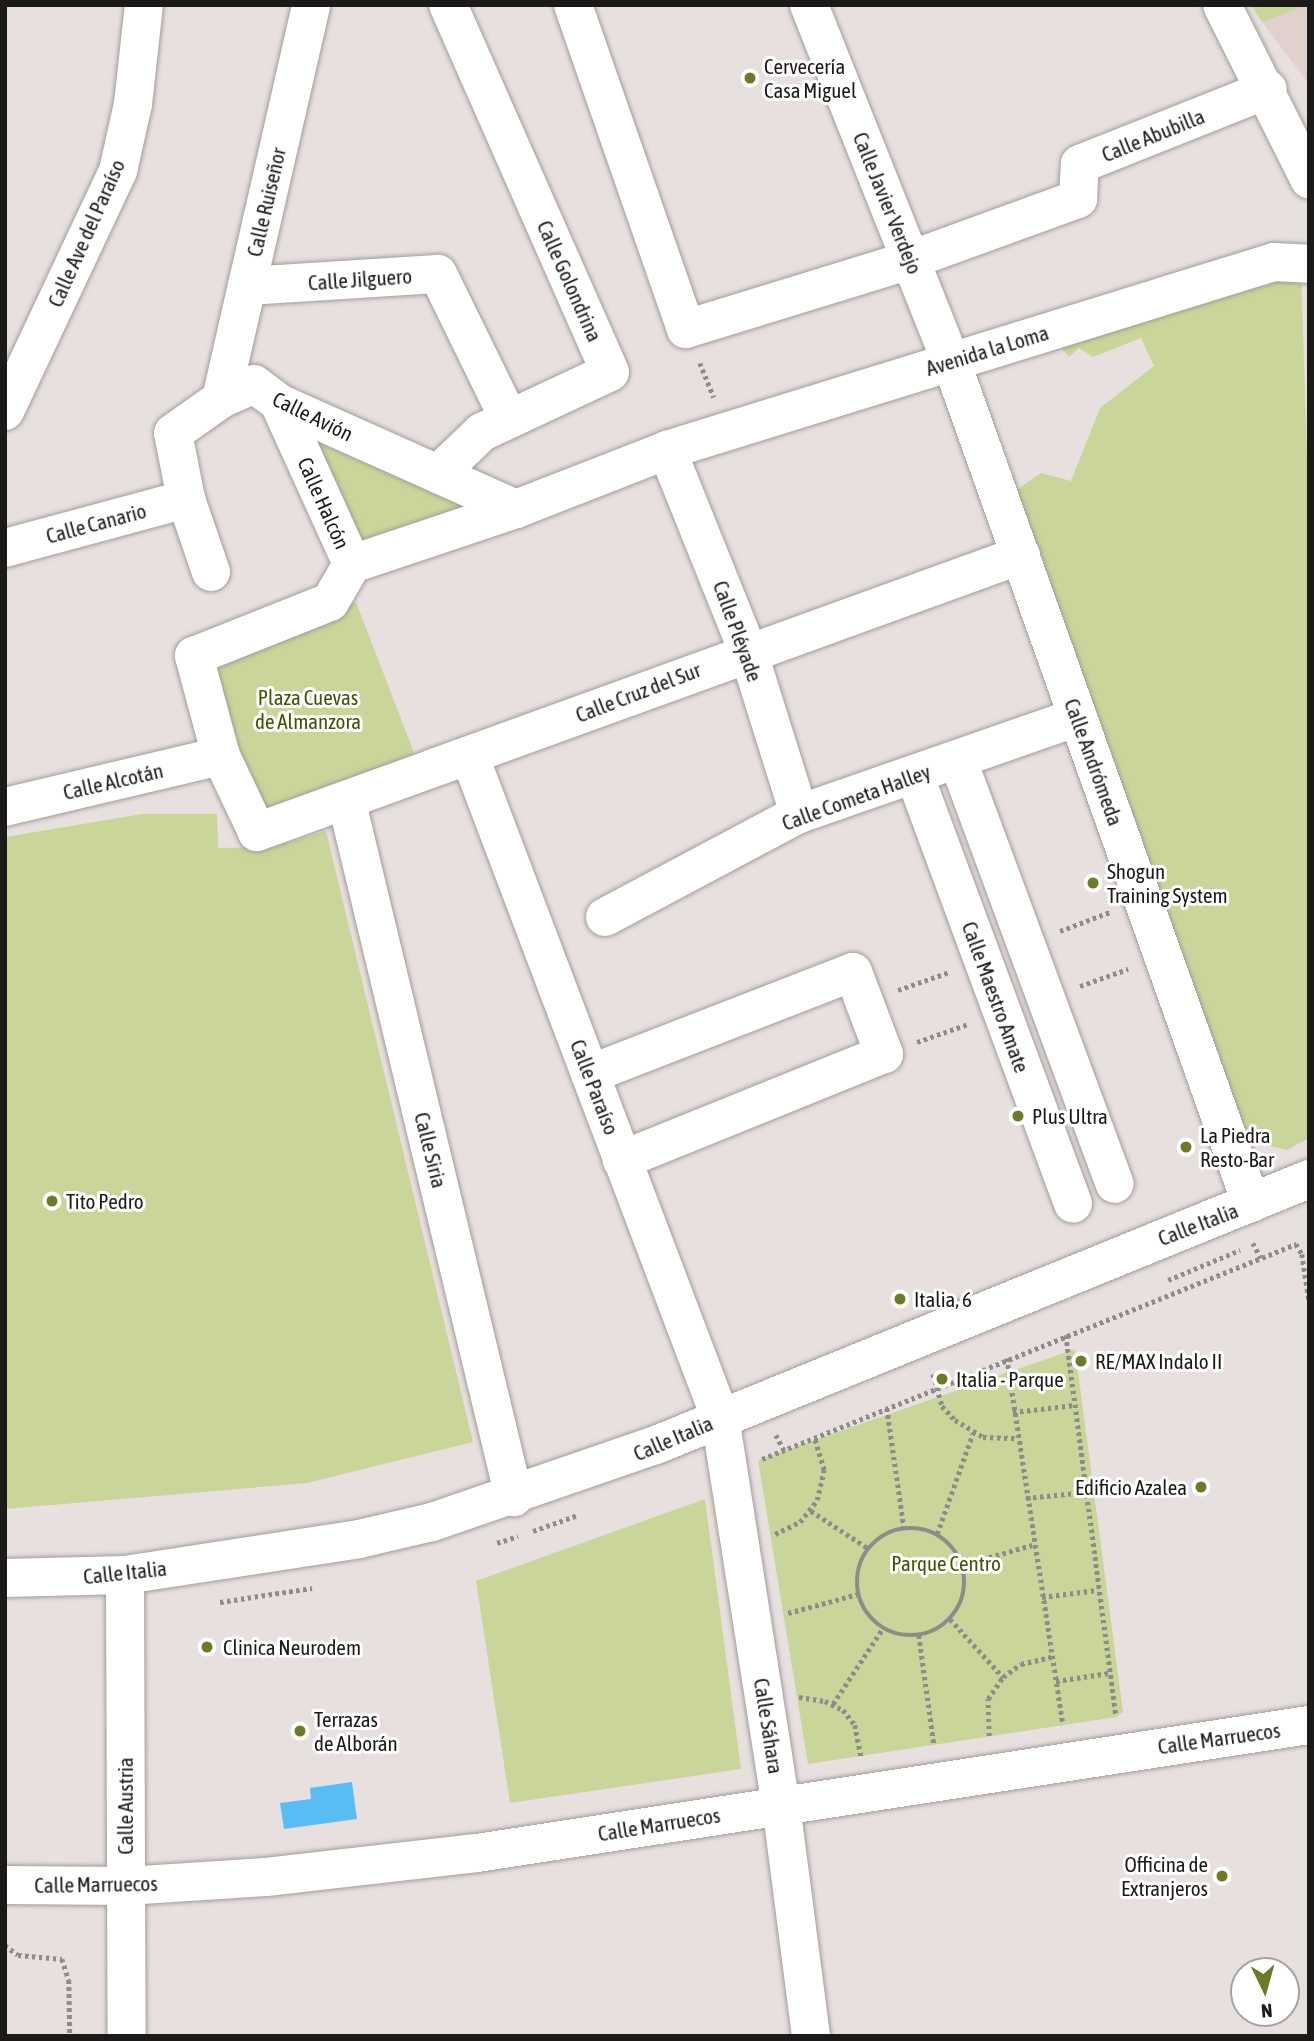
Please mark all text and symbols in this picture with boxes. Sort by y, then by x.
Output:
place label: Cervecería Casa Miguel [764,53,856,103]
marker: Cervecería Casa Miguel [742,70,758,86]
street label: Calle Abubilla [1098,103,1208,167]
street label: Calle Javier Verdejo [848,128,928,278]
street label: Calle Ruiseñor [241,145,291,259]
street label: Calle Ave del Paraíso [42,155,130,311]
street label: Calle Golondrina [532,217,608,345]
street label: Calle Jilguero [307,263,413,295]
street label: Avenida la Loma [923,319,1051,381]
street label: Calle Avión [269,386,357,446]
street label: Calle Halcón [293,453,355,553]
street label: Calle Canario [43,498,149,548]
street label: Calle Pléyade [708,577,768,685]
street label: Calle Cruz del Sur [572,657,704,727]
park label: Plaza Cuevas de Almanzora [255,684,361,734]
street label: Calle Andrómeda [1059,695,1129,829]
street label: Calle Alcotán [61,757,165,805]
street label: Calle Cometa Halley [778,758,934,836]
place label: Shogun Training System [1107,858,1228,908]
marker: Shogun Training System [1085,875,1101,891]
street label: Calle Maestro Amate [957,918,1035,1076]
street label: Calle Paraíso [565,1036,625,1138]
place label: Plus Ultra [1032,1103,1108,1129]
marker: Plus Ultra [1010,1108,1026,1124]
street label: Calle Siria [409,1110,453,1190]
place label: La Piedra Resto-Bar [1200,1122,1274,1172]
marker: La Piedra Resto-Bar [1178,1139,1194,1155]
place label: Tito Pedro [66,1188,144,1214]
marker: Tito Pedro [44,1193,60,1209]
street label: Calle Italia [1154,1197,1242,1251]
place label: Italia, 6 [914,1286,972,1312]
marker: Italia, 6 [892,1291,908,1307]
place label: RE/MAX Indalo II [1095,1348,1222,1374]
marker: RE/MAX Indalo II [1073,1353,1089,1369]
place label: Italia - Parque [956,1366,1064,1392]
marker: Italia - Parque [934,1371,950,1387]
street label: Calle Italia [629,1410,717,1466]
place label: Edificio Azalea [1075,1474,1187,1500]
marker: Edificio Azalea [1193,1479,1209,1495]
park label: Parque Centro [891,1550,1001,1576]
street label: Calle Italia [82,1555,168,1589]
place label: Clinica Neurodem [223,1634,361,1660]
marker: Clinica Neurodem [197,1637,217,1657]
street label: Calle Sáhara [749,1676,789,1776]
place label: Terrazas de Alborán [314,1706,398,1756]
street label: Calle Marruecos [1156,1717,1282,1759]
marker: Terrazas de Alborán [292,1723,308,1739]
street label: Calle Austria [112,1757,138,1855]
street label: Calle Marruecos [596,1802,722,1846]
place label: Officina de Extranjeros [1121,1851,1208,1901]
marker: Officina de Extranjeros [1214,1868,1230,1884]
street label: Calle Marruecos [34,1870,158,1898]
north arrow [1230,1957,1300,2027]
text: N [1260,1999,1273,2022]

